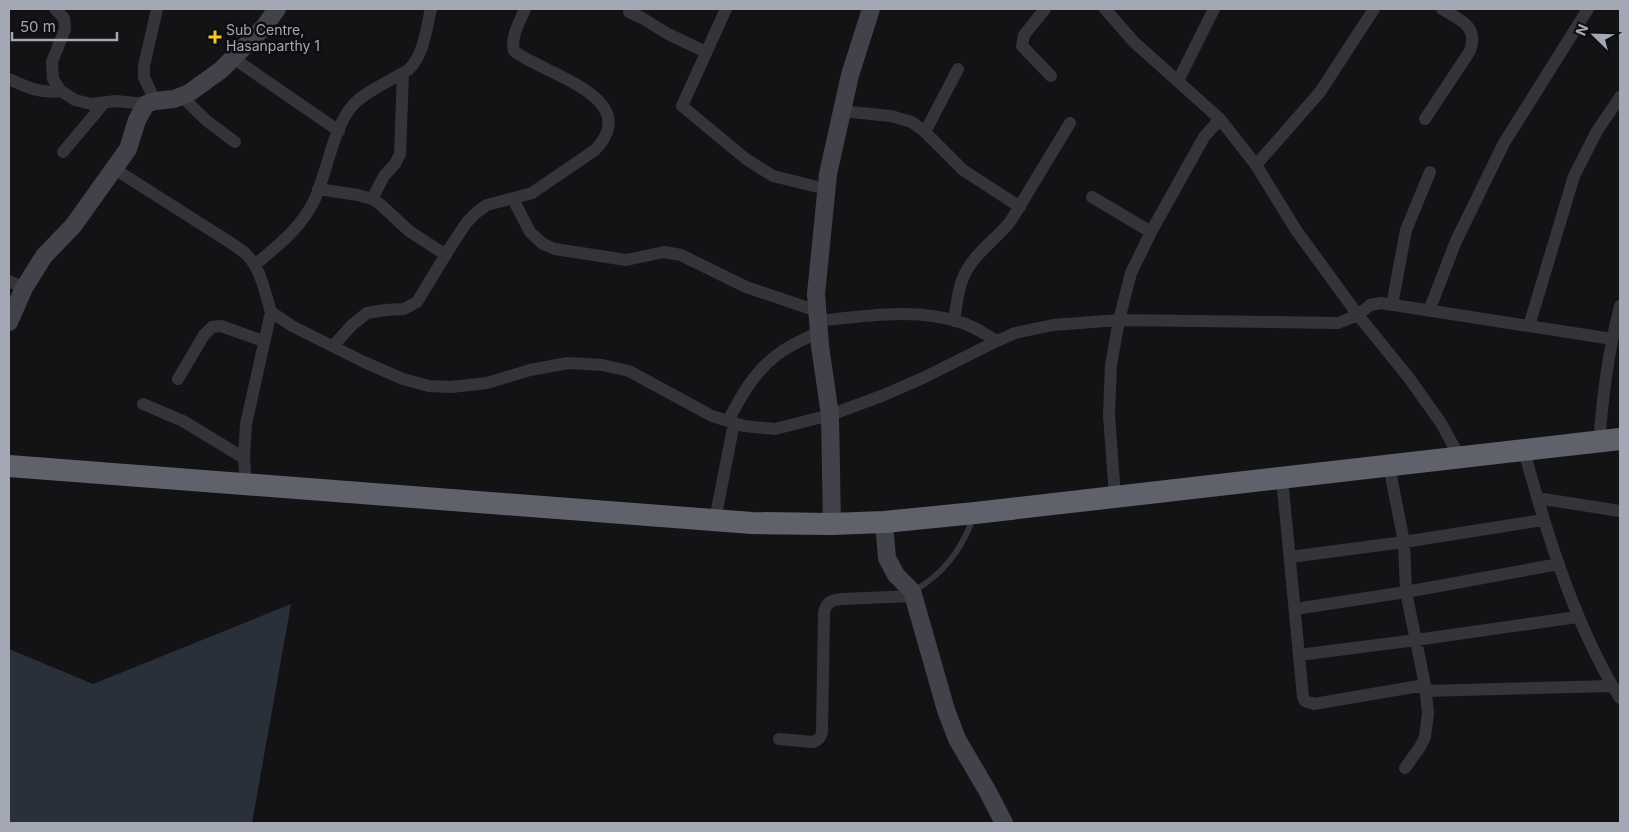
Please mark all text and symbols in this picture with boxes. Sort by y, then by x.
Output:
scale bar [12,10,118,42]
north arrow [1569,10,1619,60]
text: 50 m [20,17,56,36]
place label: Sub Centre, Hasanparthy 1 [226,21,320,54]
text: N [1572,21,1591,38]
marker: Sub Centre, Hasanparthy 1 [208,30,222,44]

